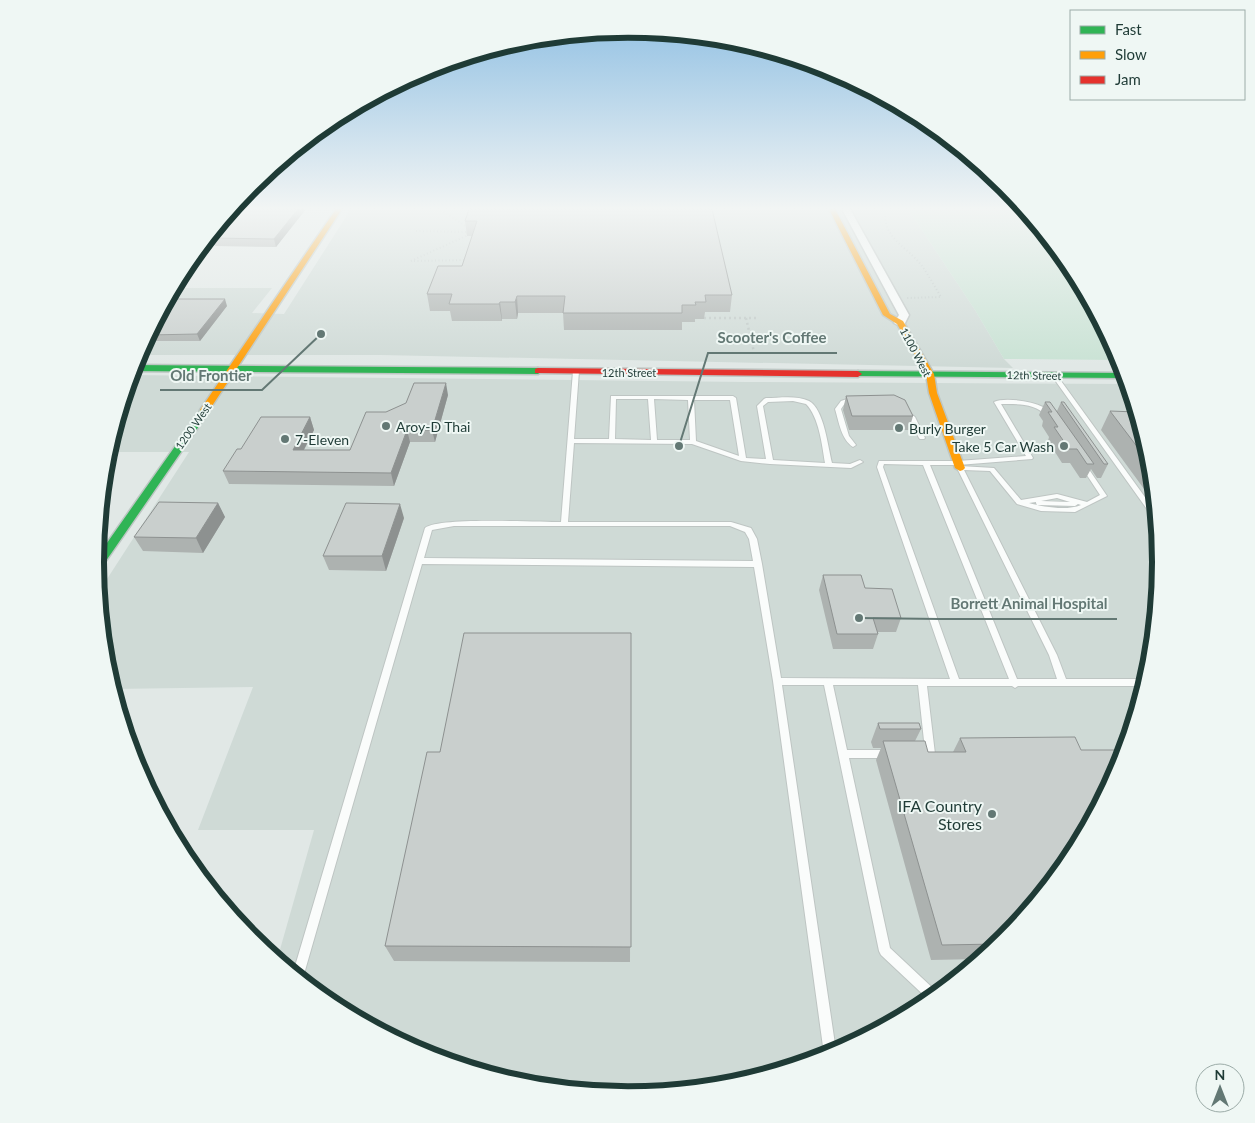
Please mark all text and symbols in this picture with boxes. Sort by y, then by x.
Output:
legend [1070,10,1245,100]
text: Fast [1115,20,1142,38]
text: Slow [1115,45,1147,63]
text: Jam [1115,70,1141,88]
callout: Scooter's Coffee [708,323,837,353]
street label: 1100 West [898,325,934,379]
text: Scooter's Coffee [718,328,826,346]
callout: Old Frontier [160,360,262,390]
text: Old Frontier [170,366,252,384]
street label: 12th Street [602,366,656,379]
street label: 12th Street [1007,368,1061,382]
street label: 1200 West [172,400,214,452]
place label: Aroy-D Thai [396,418,470,435]
marker: Aroy-D Thai [380,420,392,432]
place label: Burly Burger [909,420,986,437]
marker: Burly Burger [893,422,905,434]
place label: 7-Eleven [295,431,349,448]
marker: 7-Eleven [279,433,291,445]
place label: Take 5 Car Wash [952,438,1054,455]
marker: Take 5 Car Wash [1058,440,1070,452]
callout: Borrett Animal Hospital [940,589,1117,619]
text: Borrett Animal Hospital [951,594,1108,612]
place label: IFA Country Stores [898,796,983,833]
marker: IFA Country Stores [986,808,998,820]
north arrow [1195,1063,1245,1113]
text: N [1215,1066,1225,1083]

